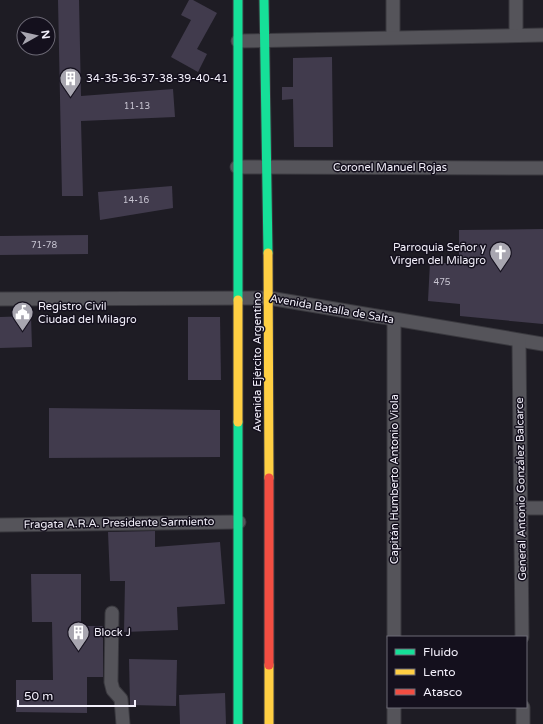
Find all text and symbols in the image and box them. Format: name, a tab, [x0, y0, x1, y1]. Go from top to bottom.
north arrow	[16, 16, 56, 56]
text: N	[38, 29, 52, 40]
building icon: 34-35-36-37-38-39-40-41	[57, 65, 83, 98]
place label: 34-35-36-37-38-39-40-41	[86, 72, 228, 85]
house number: 11-13	[124, 101, 150, 112]
street label: Coronel Manuel Rojas	[333, 161, 447, 174]
house number: 14-16	[123, 195, 150, 206]
house number: 71-78	[31, 240, 57, 251]
church icon: Parroquia Señor y Virgen del Milagro	[488, 240, 514, 273]
place label: Parroquia Señor y Virgen del Milagro	[390, 241, 486, 267]
house number: 475	[434, 277, 451, 288]
street label: Avenida Ejército Argentino	[251, 292, 264, 432]
street label: Avenida Batalla de Salta	[269, 292, 395, 326]
public building icon: Registro Civil Ciudad del Milagro	[10, 299, 36, 332]
place label: Registro Civil Ciudad del Milagro	[38, 300, 137, 326]
street label: Capitán Humberto Antonio Viola	[388, 394, 401, 564]
street label: General Antonio González Balcarce	[513, 397, 529, 581]
street label: Fragata A.R.A. Presidente Sarmiento	[23, 515, 215, 531]
building icon: Block J	[65, 619, 91, 652]
place label: Block J	[94, 626, 131, 639]
legend	[387, 636, 527, 708]
text: Fluido	[423, 645, 458, 659]
text: Lento	[423, 665, 456, 679]
scale bar	[18, 682, 135, 708]
text: Atasco	[423, 685, 462, 699]
text: 50 m	[24, 689, 53, 703]

